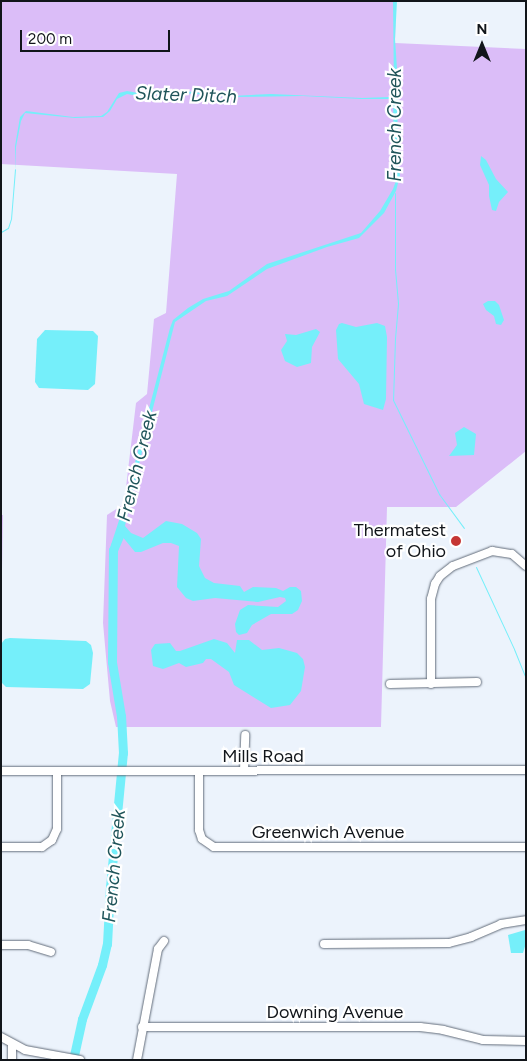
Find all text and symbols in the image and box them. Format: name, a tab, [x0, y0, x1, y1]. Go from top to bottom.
scale bar	[22, 20, 172, 52]
north arrow	[457, 20, 507, 70]
text: N	[477, 21, 487, 38]
text: 200 m	[28, 30, 72, 48]
water label: French Creek	[384, 68, 406, 182]
water label: Slater Ditch	[135, 82, 237, 108]
water label: French Creek	[112, 408, 162, 524]
place label: Thermatest of Ohio	[354, 520, 446, 562]
marker: Thermatest of Ohio	[450, 535, 462, 547]
street label: Mills Road	[222, 745, 304, 767]
water label: French Creek	[98, 809, 130, 923]
street label: Greenwich Avenue	[252, 821, 404, 843]
street label: Downing Avenue	[267, 1001, 403, 1023]

